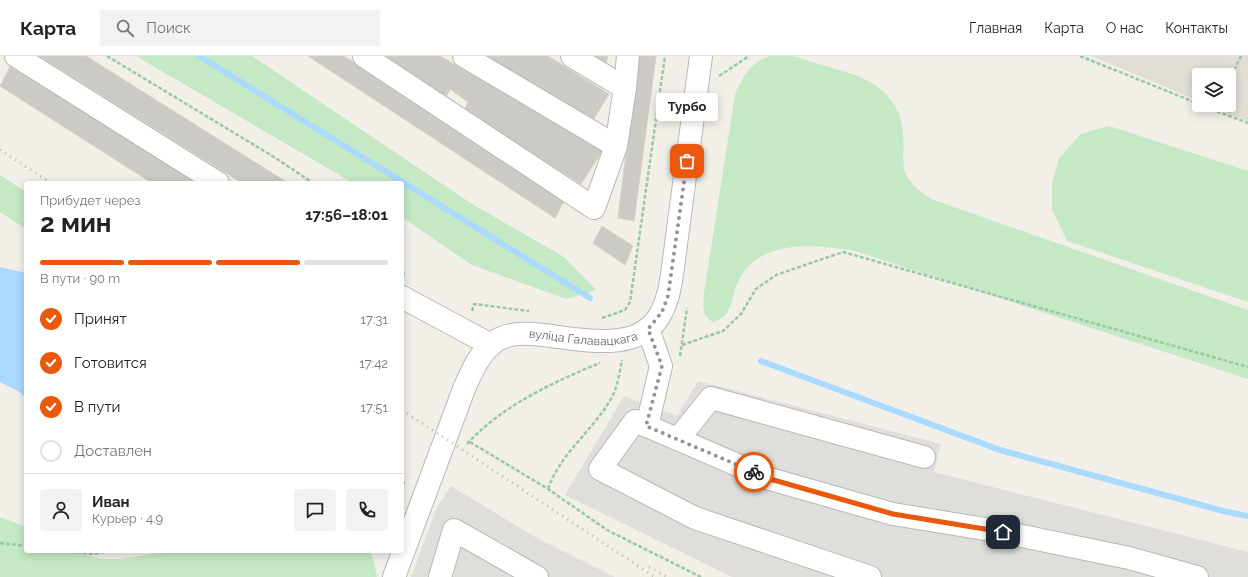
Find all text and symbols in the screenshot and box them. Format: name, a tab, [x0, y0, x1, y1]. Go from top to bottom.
search box	[100, 10, 380, 46]
text: Карта	[20, 17, 76, 39]
icon: search	[114, 17, 136, 39]
text: Поиск	[146, 19, 191, 37]
text: Главная	[969, 20, 1022, 36]
text: Карта	[1044, 20, 1084, 36]
text: О нас	[1106, 20, 1143, 36]
text: Контакты	[1165, 20, 1228, 36]
map controls	[1192, 68, 1236, 112]
button: layers	[1192, 68, 1236, 112]
callout: Турбо	[656, 93, 718, 121]
text: Турбо	[668, 99, 706, 114]
pin	[670, 144, 704, 178]
icon: bag	[676, 150, 698, 172]
text: Прибудет через	[40, 193, 140, 208]
text: 17:56–18:01	[305, 206, 388, 224]
text: 2 мин	[40, 208, 112, 238]
text: В пути · 90 m	[40, 271, 120, 286]
icon: check	[40, 308, 62, 330]
text: Принят	[74, 310, 127, 328]
text: 17:31	[361, 312, 388, 327]
street label: вуліца Галавацкага	[529, 327, 639, 348]
icon: check	[40, 352, 62, 374]
text: Готовится	[74, 354, 147, 372]
text: 17:42	[359, 356, 388, 371]
icon: check	[40, 396, 62, 418]
text: В пути	[74, 398, 121, 416]
text: 17:51	[360, 400, 388, 415]
text: Доставлен	[74, 442, 152, 460]
courier	[734, 452, 774, 492]
icon: bike	[743, 461, 765, 483]
button: person	[40, 489, 82, 531]
button: chat	[294, 489, 336, 531]
button: phone	[346, 489, 388, 531]
text: Иван	[92, 493, 130, 511]
text: Курьер · 4.9	[92, 511, 163, 526]
pin	[986, 515, 1020, 549]
icon: home	[992, 521, 1014, 543]

